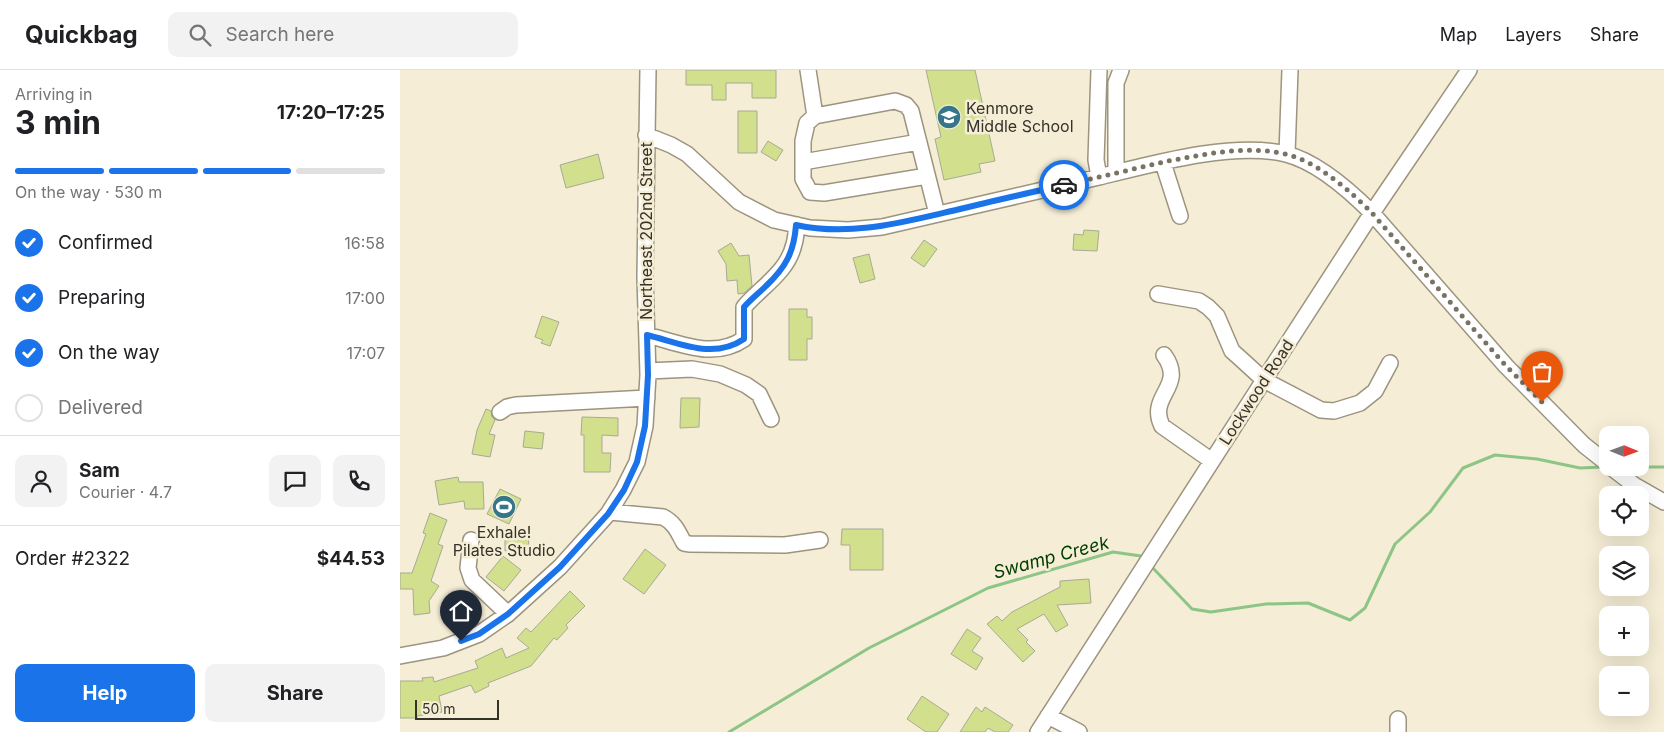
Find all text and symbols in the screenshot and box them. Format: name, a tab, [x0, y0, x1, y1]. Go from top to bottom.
search box	[168, 12, 518, 57]
text: Quickbag	[25, 20, 138, 49]
icon: search	[186, 21, 214, 49]
text: Search here	[226, 23, 334, 46]
text: Map	[1440, 24, 1477, 45]
text: Layers	[1505, 24, 1562, 45]
text: Share	[1590, 24, 1639, 45]
text: Arriving in	[15, 84, 92, 104]
place label: Kenmore Middle School	[966, 98, 1074, 136]
text: 17:20–17:25	[277, 101, 385, 124]
text: 3 min	[15, 103, 101, 142]
school or university icon: Kenmore Middle School	[936, 104, 962, 130]
street label: Northeast 202nd Street	[636, 142, 656, 320]
courier	[1039, 160, 1089, 210]
icon: car	[1050, 171, 1078, 199]
text: On the way · 530 m	[15, 182, 162, 202]
icon: check	[15, 229, 43, 257]
text: Confirmed	[58, 231, 153, 254]
text: 16:58	[344, 233, 385, 253]
icon: check	[15, 284, 43, 312]
text: Preparing	[58, 286, 145, 309]
text: 17:00	[345, 288, 385, 308]
street label: Lockwood Road	[1215, 336, 1297, 448]
icon: check	[15, 339, 43, 367]
text: On the way	[58, 341, 160, 364]
text: 17:07	[347, 343, 385, 363]
pin	[1521, 351, 1563, 402]
icon: bag	[1528, 358, 1556, 386]
text: Delivered	[58, 396, 143, 419]
north arrow	[1599, 426, 1649, 476]
map controls	[1599, 426, 1649, 716]
button: person	[15, 455, 67, 507]
button: chat	[269, 455, 321, 507]
button: phone	[333, 455, 385, 507]
text: Sam	[79, 459, 120, 482]
text: Courier · 4.7	[79, 482, 172, 502]
button: locate	[1599, 486, 1649, 536]
sports icon: Exhale! Pilates Studio	[491, 494, 517, 520]
place label: Exhale! Pilates Studio	[453, 522, 555, 560]
water label: Swamp Creek	[991, 531, 1112, 583]
button: layers	[1599, 546, 1649, 596]
text: Order #2322	[15, 547, 130, 570]
text: $44.53	[317, 547, 385, 570]
pin	[440, 590, 482, 641]
icon: home	[447, 597, 475, 625]
button: +	[1599, 606, 1649, 656]
button: Help	[15, 664, 195, 722]
button: Share	[205, 664, 385, 722]
button: −	[1599, 666, 1649, 716]
scale bar	[415, 697, 499, 720]
text: 50 m	[422, 700, 456, 717]

